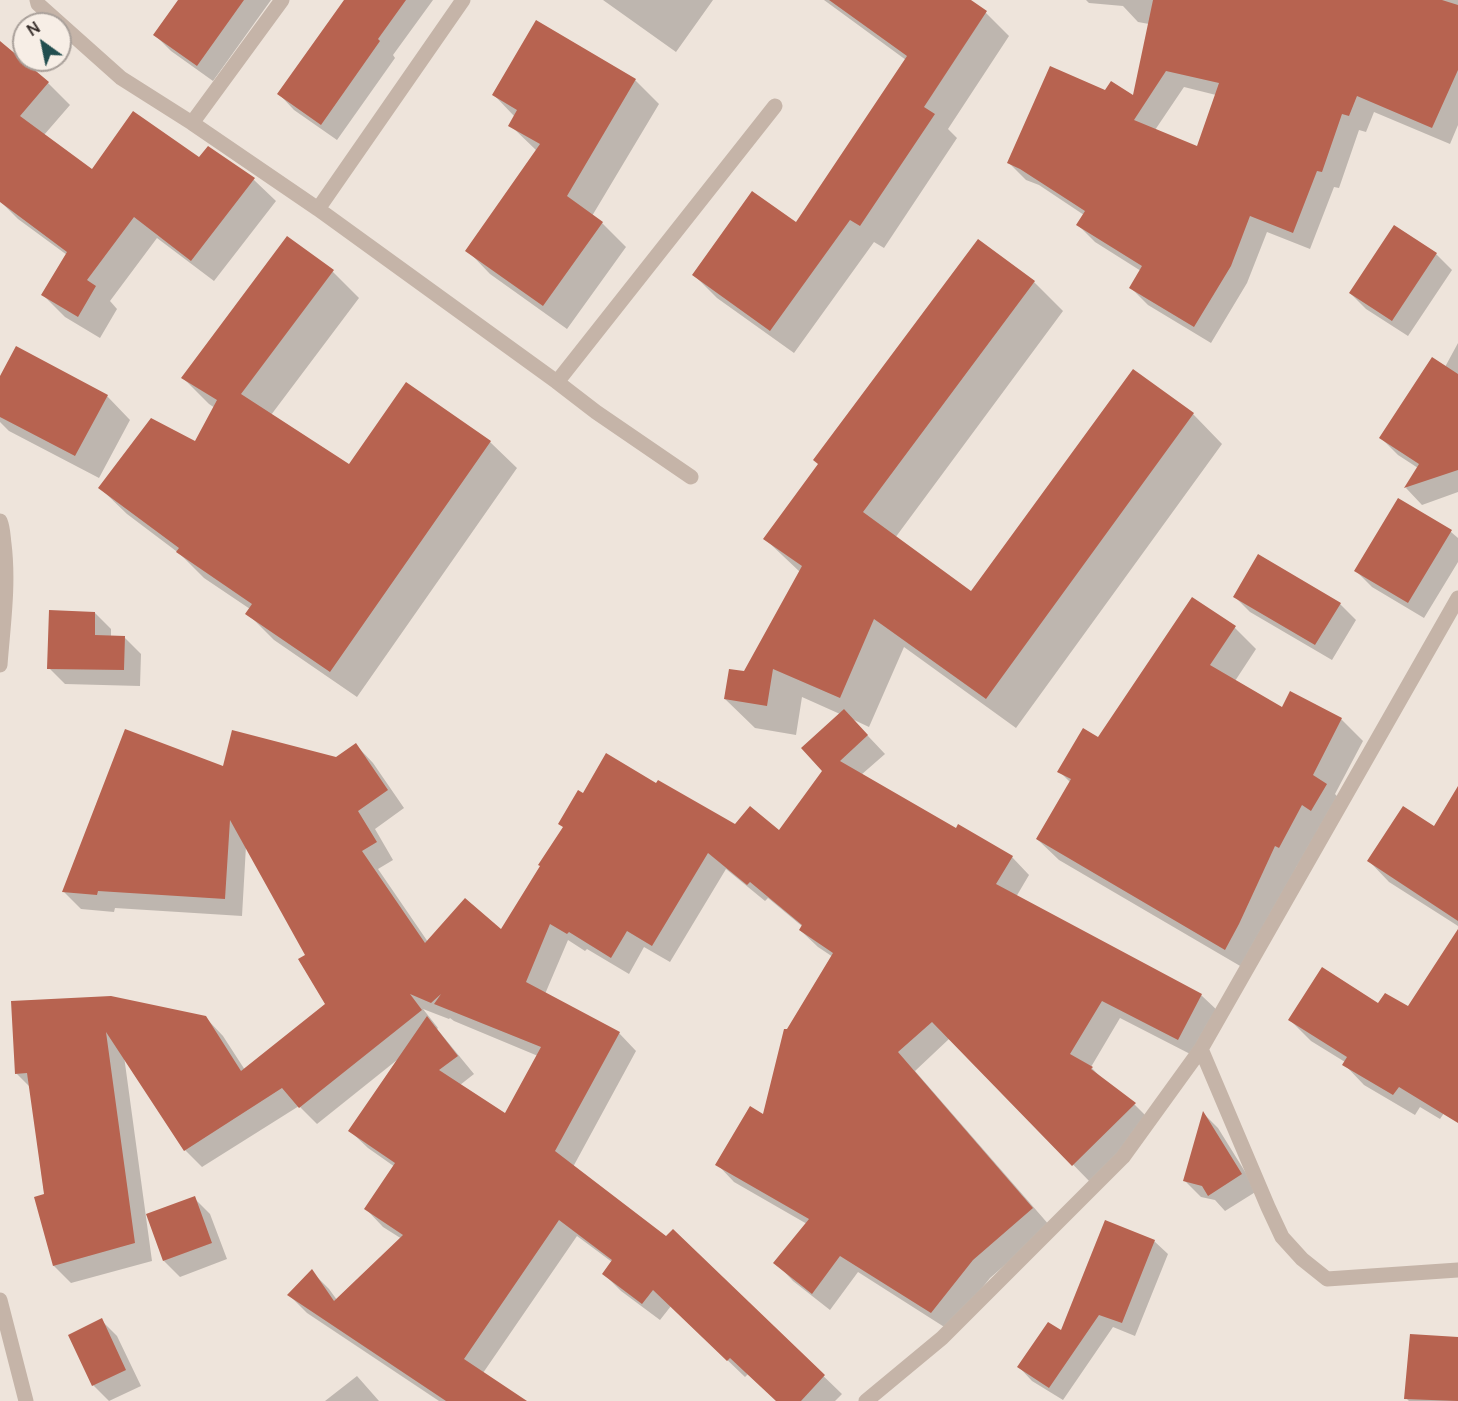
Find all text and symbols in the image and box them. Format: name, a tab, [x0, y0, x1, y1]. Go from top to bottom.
north arrow	[12, 12, 72, 72]
text: N	[22, 16, 44, 41]

